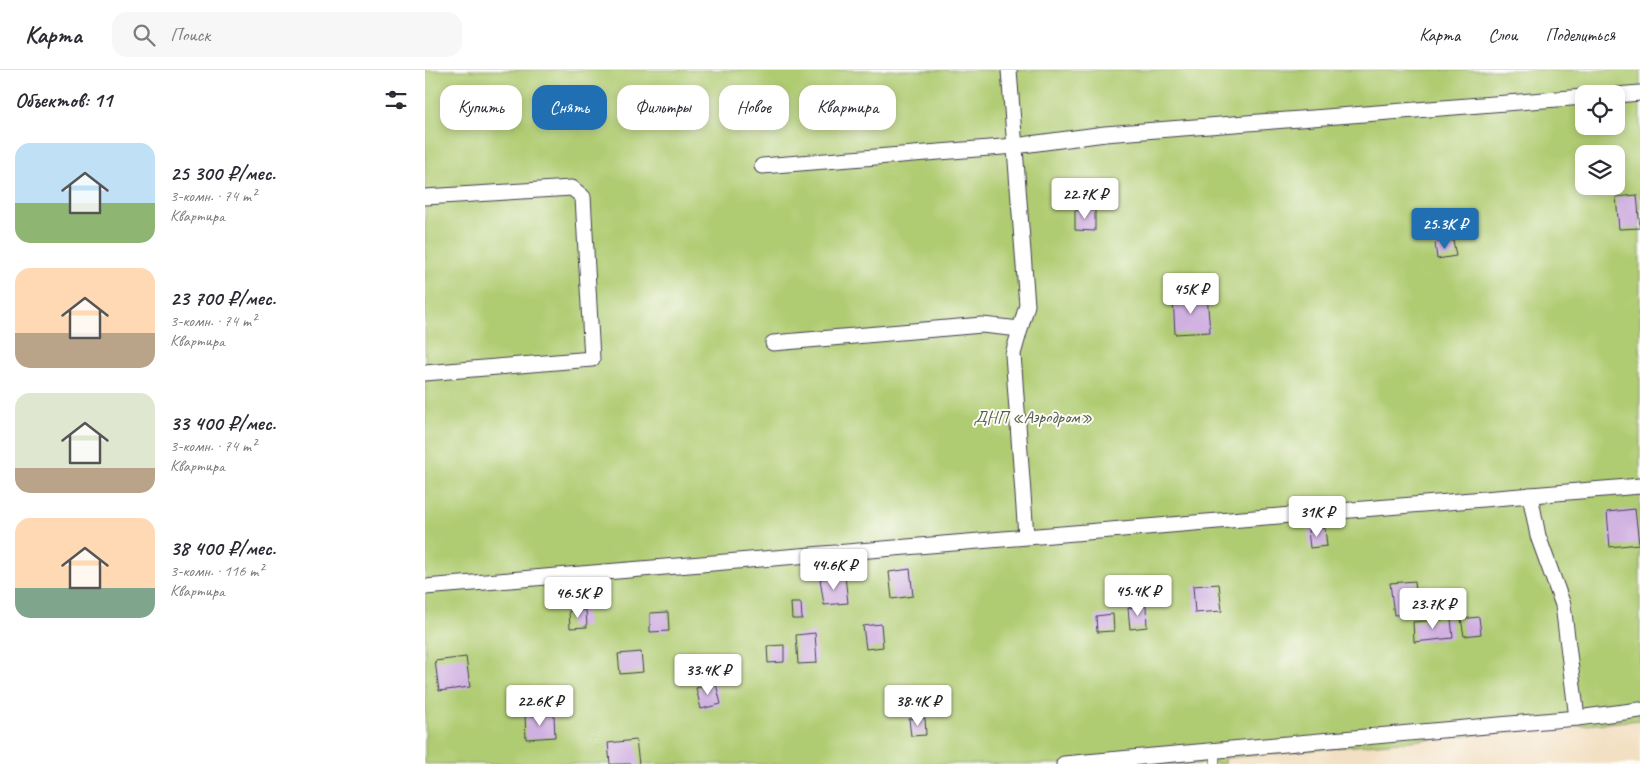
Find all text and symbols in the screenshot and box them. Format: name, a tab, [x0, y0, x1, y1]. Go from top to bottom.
search box	[112, 12, 462, 57]
text: Карта	[25, 20, 82, 50]
icon: search	[130, 21, 158, 49]
text: Поиск	[170, 23, 210, 47]
text: Карта	[1419, 24, 1460, 46]
text: Слои	[1488, 24, 1517, 46]
text: Поделиться	[1545, 24, 1615, 46]
chip: Купить	[440, 85, 522, 130]
chip: Снять	[532, 85, 607, 130]
chip: Фильтры	[617, 85, 709, 130]
chip: Новое	[719, 85, 789, 130]
chip: Квартира	[799, 85, 896, 130]
map controls	[1575, 85, 1625, 195]
button: locate	[1575, 85, 1625, 135]
icon: filters	[382, 86, 410, 114]
text: Объектов: 11	[15, 87, 112, 113]
button: layers	[1575, 145, 1625, 195]
text: 25 300 ₽/мес.	[170, 160, 275, 186]
icon: home	[55, 163, 115, 223]
pin: 22.7K ₽	[1039, 178, 1131, 220]
text: 22.7K ₽	[1063, 184, 1107, 204]
text: 3-комн. · 74 m²	[170, 186, 256, 206]
text: Квартира	[170, 206, 225, 226]
pin: 25.3K ₽	[1399, 208, 1491, 250]
text: 25.3K ₽	[1423, 214, 1467, 234]
pin: 45K ₽	[1156, 272, 1226, 315]
text: 45K ₽	[1174, 279, 1208, 299]
text: 23 700 ₽/мес.	[170, 285, 276, 311]
icon: home	[55, 288, 115, 348]
text: 3-комн. · 74 m²	[170, 311, 256, 331]
text: Квартира	[170, 331, 225, 351]
park label: ДНП «Аэродром»	[974, 406, 1093, 428]
text: 33 400 ₽/мес.	[170, 410, 276, 436]
icon: home	[55, 413, 115, 473]
text: 3-комн. · 74 m²	[170, 436, 256, 456]
text: Квартира	[170, 456, 225, 476]
pin: 31K ₽	[1282, 496, 1352, 538]
text: 31K ₽	[1300, 502, 1334, 522]
text: 38 400 ₽/мес.	[170, 535, 276, 561]
icon: home	[55, 538, 115, 598]
pin: 44.6K ₽	[788, 548, 880, 591]
text: 44.6K ₽	[811, 555, 857, 575]
text: 3-комн. · 116 m²	[170, 561, 263, 581]
pin: 45.4K ₽	[1092, 574, 1184, 617]
pin: 46.5K ₽	[532, 576, 624, 619]
text: Квартира	[170, 581, 225, 601]
text: 45.4K ₽	[1116, 581, 1160, 601]
text: 46.5K ₽	[555, 583, 601, 603]
pin: 23.7K ₽	[1387, 588, 1479, 630]
text: 23.7K ₽	[1411, 594, 1455, 614]
pin: 33.4K ₽	[662, 654, 754, 696]
text: 33.4K ₽	[685, 660, 731, 680]
pin: 22.6K ₽	[494, 684, 586, 727]
pin: 38.4K ₽	[872, 684, 964, 727]
text: 22.6K ₽	[517, 691, 563, 711]
text: 38.4K ₽	[895, 691, 941, 711]

